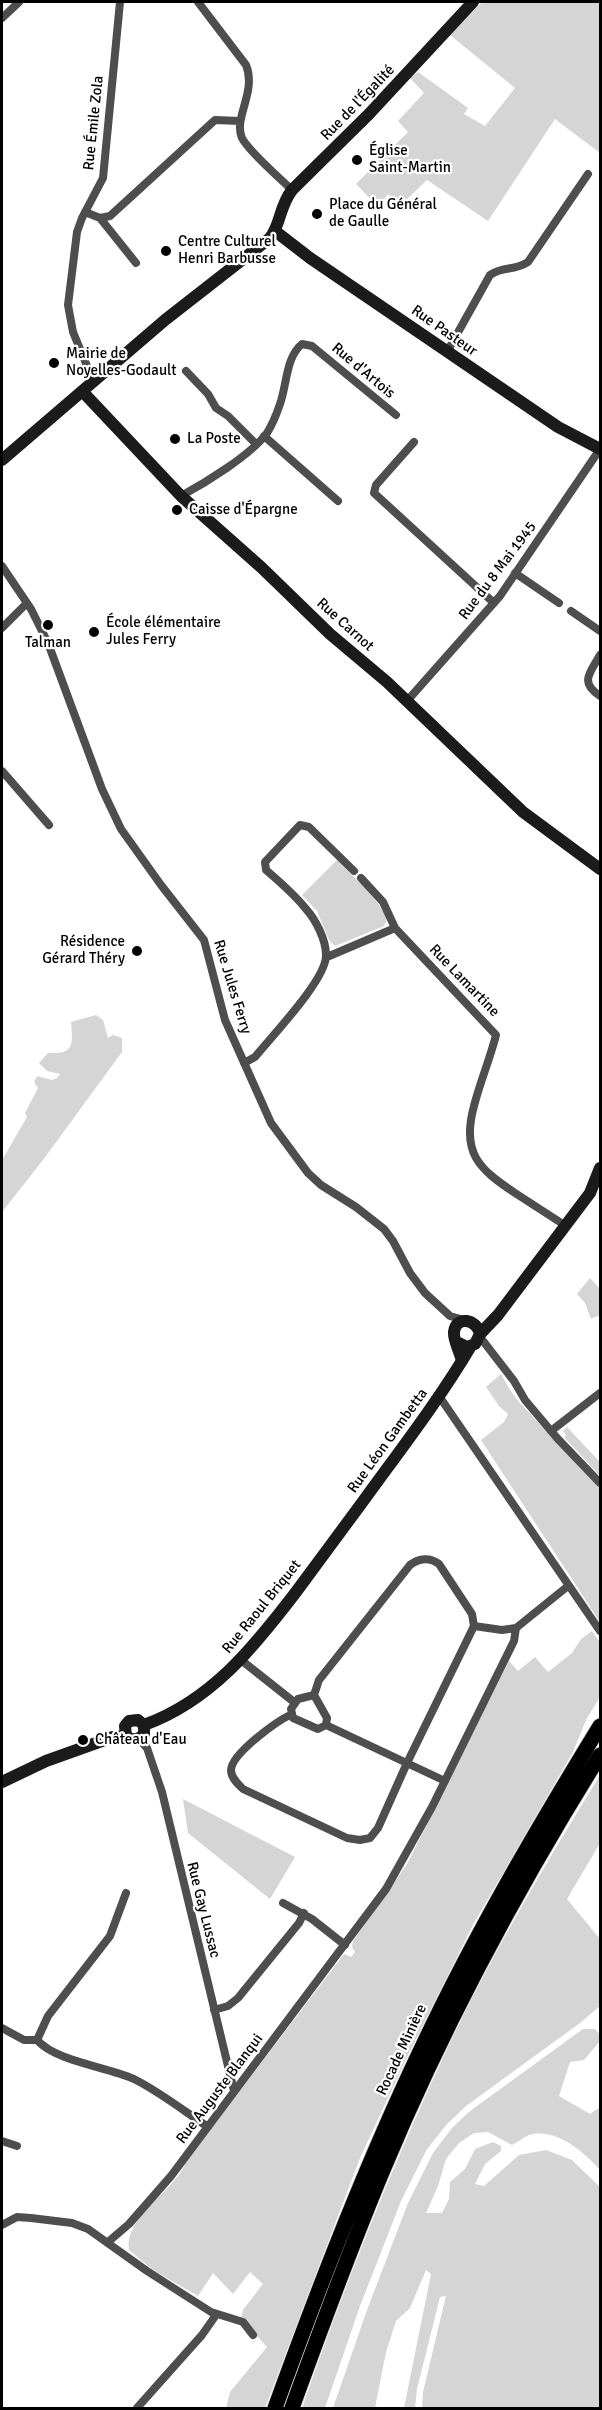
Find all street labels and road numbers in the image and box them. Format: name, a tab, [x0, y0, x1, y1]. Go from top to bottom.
street label: Rue de l'Égalité	[317, 61, 399, 145]
street label: Rue Émile Zola	[80, 75, 108, 171]
street label: Rue Pasteur	[408, 302, 480, 360]
street label: Rue d'Artois	[328, 339, 398, 403]
street label: Rue du 8 Mai 1945	[455, 518, 541, 624]
street label: Rue Carnot	[313, 595, 377, 655]
street label: Rue Jules Ferry	[209, 938, 255, 1036]
street label: Rue Lamartine	[425, 941, 503, 1021]
street label: Rue Léon Gambetta	[344, 1385, 432, 1497]
street label: Rue Raoul Briquet	[219, 1557, 305, 1657]
street label: Rue Gay Lussac	[182, 1860, 224, 1960]
street label: Rocade Minière	[373, 2001, 431, 2099]
street label: Rue Auguste Blanqui	[173, 2031, 267, 2147]

